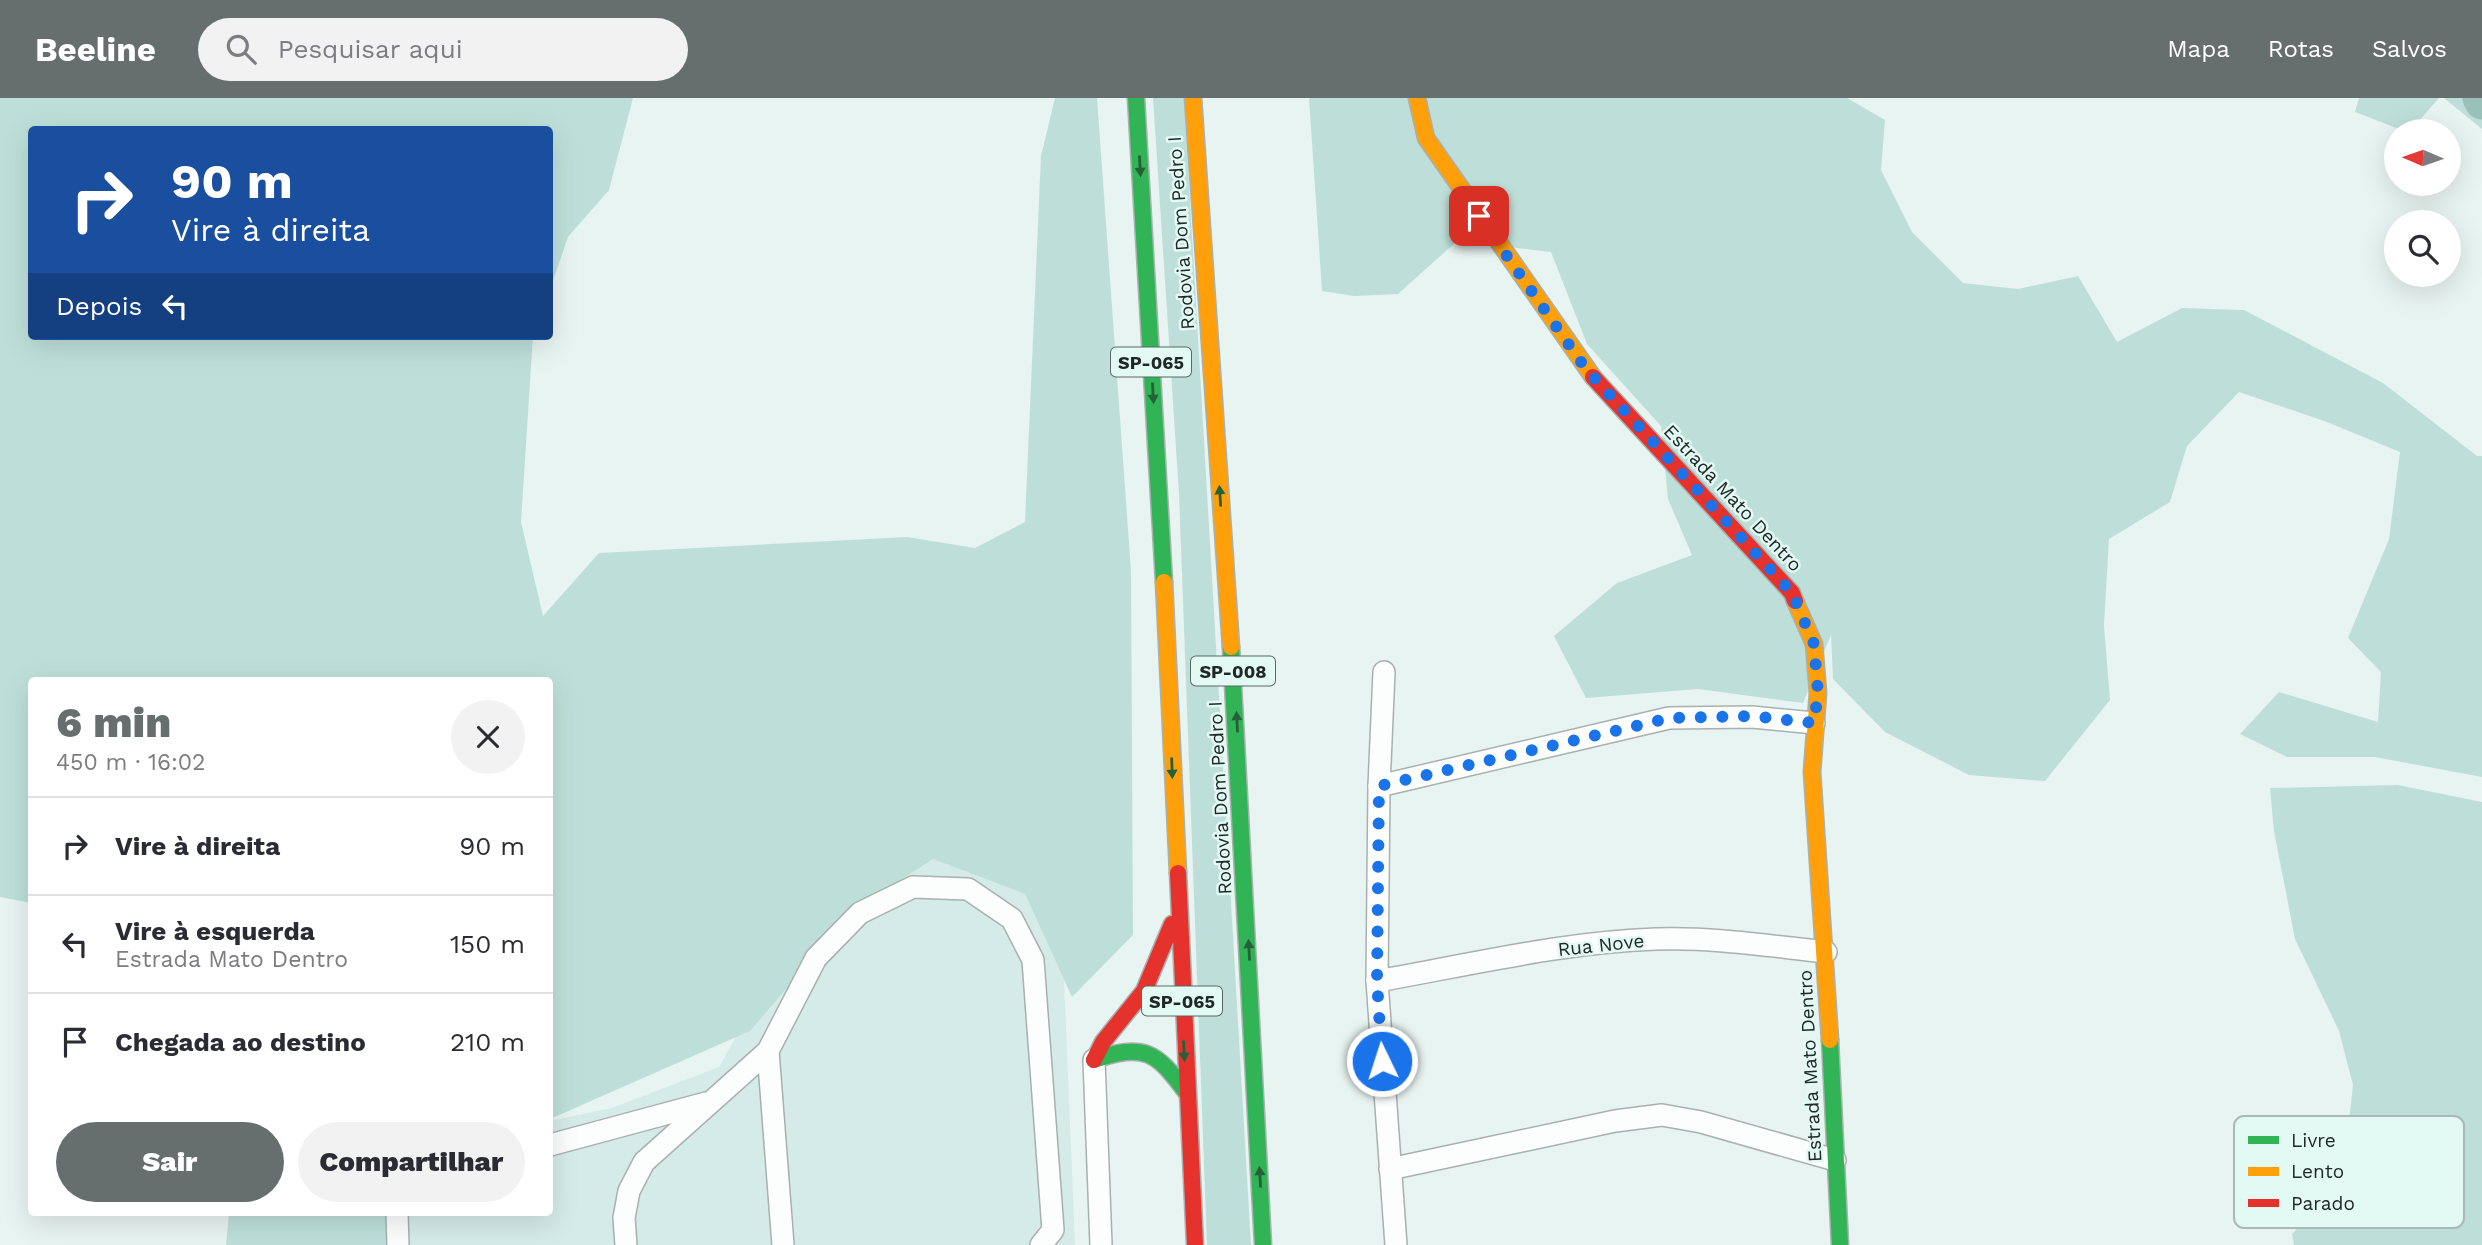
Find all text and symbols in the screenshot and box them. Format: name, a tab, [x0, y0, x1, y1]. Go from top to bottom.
search box	[198, 18, 688, 81]
text: Beeline	[35, 30, 156, 69]
icon: search	[222, 30, 260, 68]
text: Pesquisar aqui	[278, 34, 463, 64]
text: Mapa	[2167, 35, 2230, 63]
text: Rotas	[2268, 35, 2334, 63]
text: Salvos	[2372, 35, 2447, 63]
north arrow	[2384, 119, 2460, 196]
map controls	[2384, 119, 2461, 287]
street label: Rodovia Dom Pedro I	[1163, 136, 1199, 330]
text: 90 m	[171, 152, 293, 210]
icon: right	[56, 154, 147, 245]
one-way arrow	[1134, 155, 1145, 177]
pin	[1449, 186, 1509, 246]
icon: arrive	[1460, 197, 1498, 235]
button: search	[2384, 210, 2461, 287]
text: Vire à direita	[171, 211, 370, 249]
icon: left	[156, 287, 194, 325]
text: Depois	[56, 291, 142, 321]
road number: SP-065	[1111, 348, 1191, 376]
one-way arrow	[1148, 382, 1159, 404]
street label: Estrada Mato Dentro	[1659, 420, 1807, 576]
one-way arrow	[1214, 484, 1225, 506]
road number: SP-008	[1191, 656, 1275, 686]
text: 6 min	[56, 698, 171, 747]
button: close	[451, 700, 525, 774]
street label: Rodovia Dom Pedro I	[1203, 701, 1237, 895]
one-way arrow	[1231, 711, 1242, 733]
text: 450 m · 16:02	[56, 749, 205, 776]
one-way arrow	[1167, 758, 1178, 780]
icon: right	[56, 827, 94, 865]
text: Vire à direita	[115, 831, 280, 861]
text: 90 m	[459, 831, 525, 861]
text: Vire à esquerda	[115, 916, 315, 946]
icon: left	[56, 925, 94, 963]
text: 150 m	[450, 929, 525, 959]
street label: Rua Nove	[1557, 929, 1645, 961]
one-way arrow	[1243, 938, 1254, 960]
text: Estrada Mato Dentro	[115, 946, 348, 973]
street label: Estrada Mato Dentro	[1793, 969, 1827, 1163]
road number: SP-065	[1142, 986, 1222, 1016]
icon: arrive	[56, 1023, 94, 1061]
position arrow	[1345, 1024, 1419, 1098]
text: Chegada ao destino	[115, 1027, 366, 1057]
text: 210 m	[450, 1027, 525, 1057]
one-way arrow	[1179, 1040, 1190, 1062]
legend	[2234, 1116, 2464, 1228]
button: Sair	[56, 1122, 284, 1202]
button: Compartilhar	[298, 1122, 525, 1202]
text: Livre	[2291, 1129, 2336, 1152]
text: Lento	[2291, 1160, 2344, 1183]
one-way arrow	[1254, 1166, 1265, 1188]
text: Parado	[2291, 1192, 2355, 1215]

